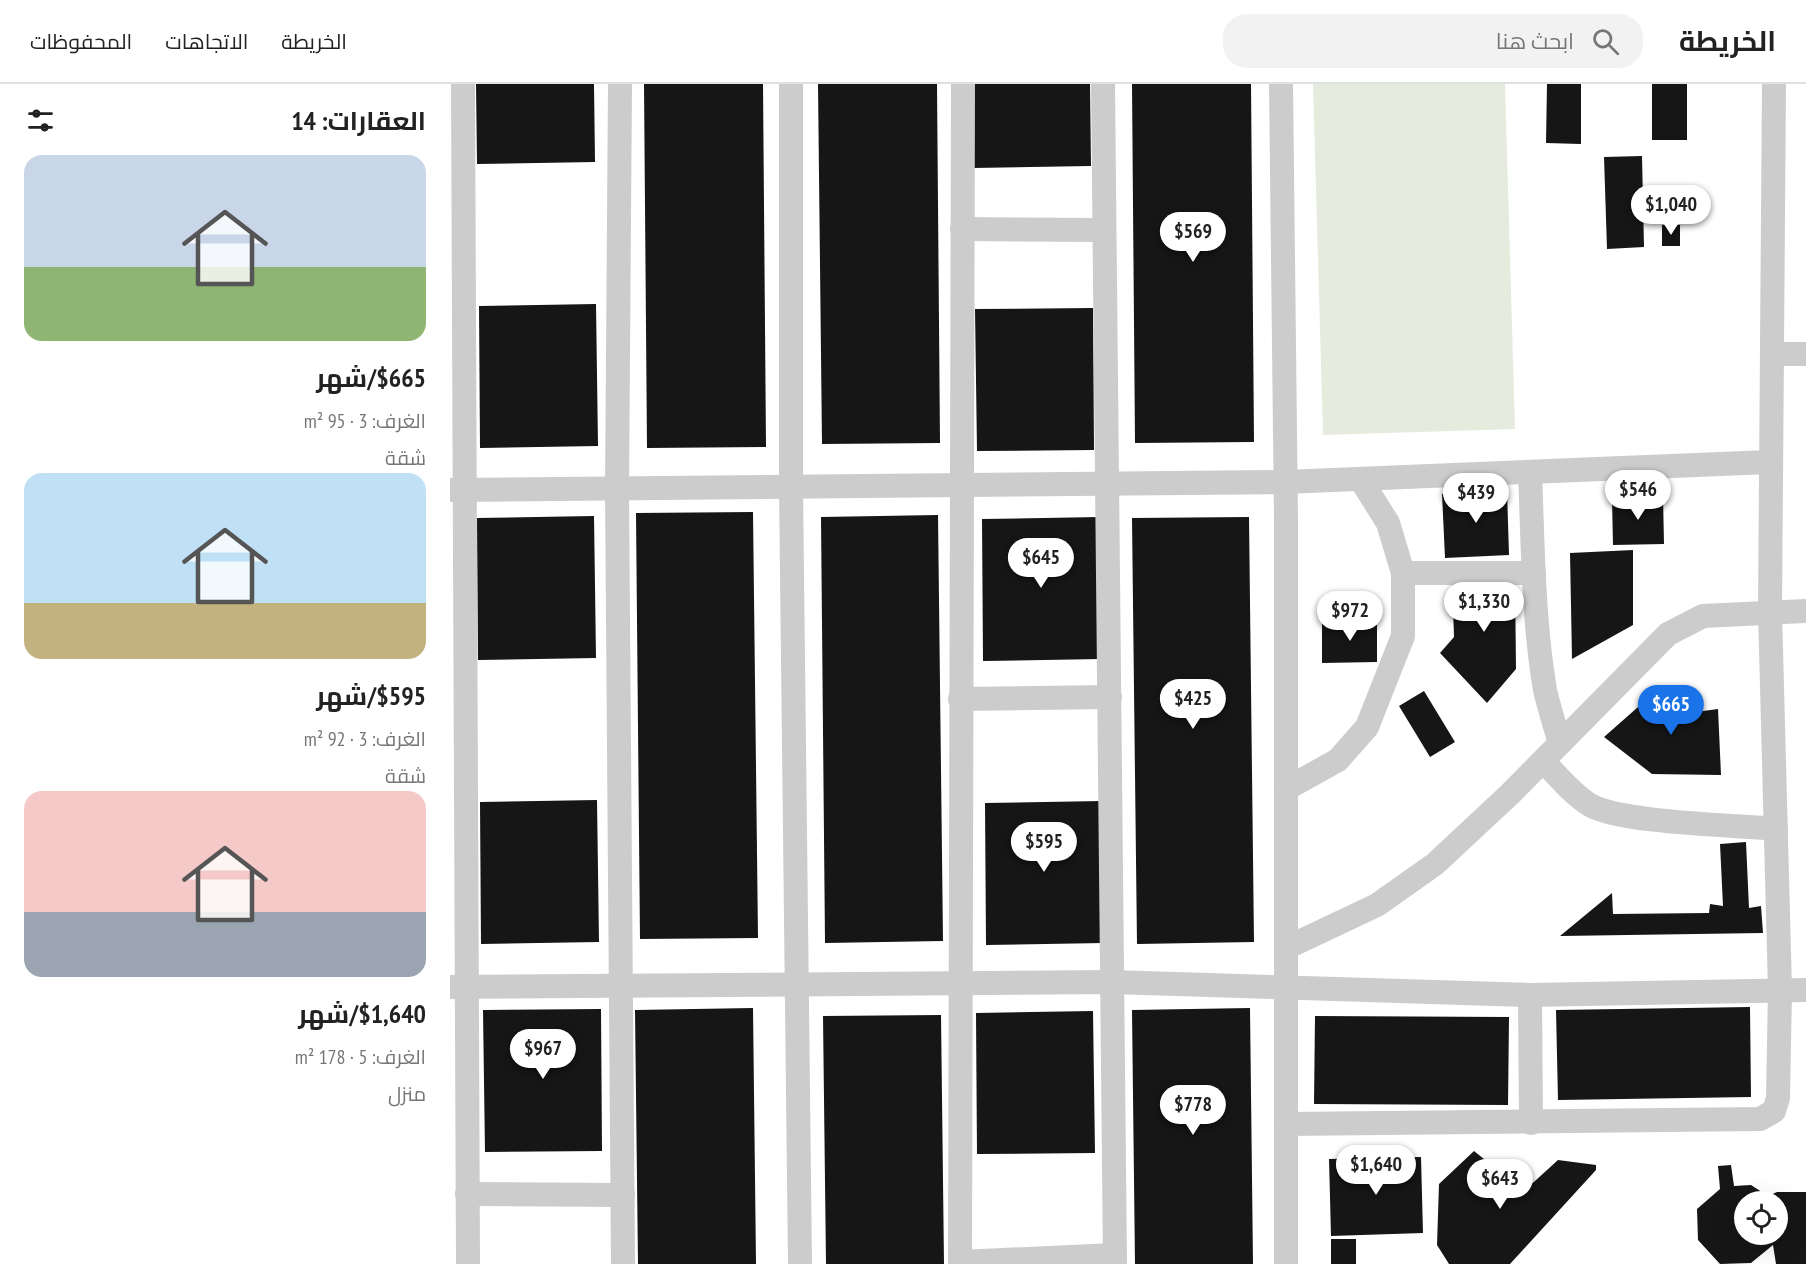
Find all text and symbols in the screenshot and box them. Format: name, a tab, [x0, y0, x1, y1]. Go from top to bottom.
search box	[1223, 14, 1643, 68]
text: الخريطة	[1679, 22, 1776, 59]
icon: search	[1589, 25, 1622, 58]
text: ابحث هنا	[1496, 27, 1574, 55]
text: المحفوظات	[30, 28, 132, 55]
text: الاتجاهات	[165, 28, 248, 55]
text: الخريطة	[281, 28, 347, 55]
icon: filters	[24, 104, 57, 137]
text: العقارات: 14	[291, 104, 426, 137]
pin: $1,040	[1622, 185, 1720, 236]
text: $1,040	[1645, 191, 1697, 217]
icon: home	[171, 194, 279, 302]
pin: $569	[1157, 212, 1229, 263]
text: $569	[1174, 218, 1212, 244]
text: $665/شهر	[316, 361, 426, 394]
text: الغرف: 3 · 95 m²	[304, 408, 426, 434]
text: شقة	[385, 445, 426, 471]
pin: $546	[1602, 470, 1674, 521]
pin: $439	[1440, 473, 1512, 524]
text: $546	[1619, 476, 1657, 502]
text: $439	[1457, 479, 1495, 505]
icon: home	[171, 512, 279, 620]
pin: $645	[1005, 538, 1077, 589]
text: $645	[1022, 544, 1060, 570]
pin: $1,330	[1435, 582, 1533, 633]
text: $1,330	[1458, 588, 1510, 614]
pin: $972	[1314, 591, 1386, 642]
text: $972	[1331, 597, 1369, 623]
text: $595/شهر	[316, 679, 426, 712]
pin: $425	[1157, 679, 1229, 730]
text: $425	[1174, 685, 1212, 711]
pin: $665	[1635, 685, 1707, 736]
text: $665	[1652, 691, 1690, 717]
text: الغرف: 3 · 92 m²	[304, 726, 426, 752]
text: شقة	[385, 763, 426, 789]
pin: $595	[1008, 822, 1080, 873]
text: $595	[1025, 828, 1063, 854]
icon: home	[171, 830, 279, 938]
text: $1,640/شهر	[298, 997, 426, 1030]
pin: $967	[507, 1029, 579, 1080]
text: $967	[524, 1035, 562, 1061]
text: الغرف: 5 · 178 m²	[295, 1044, 426, 1070]
text: منزل	[388, 1081, 426, 1107]
pin: $778	[1157, 1085, 1229, 1136]
text: $778	[1174, 1091, 1212, 1117]
pin: $1,640	[1327, 1145, 1425, 1196]
text: $1,640	[1350, 1151, 1402, 1177]
pin: $643	[1464, 1159, 1536, 1210]
text: $643	[1481, 1165, 1519, 1191]
map controls	[1734, 1191, 1788, 1245]
button: locate	[1734, 1191, 1788, 1245]

